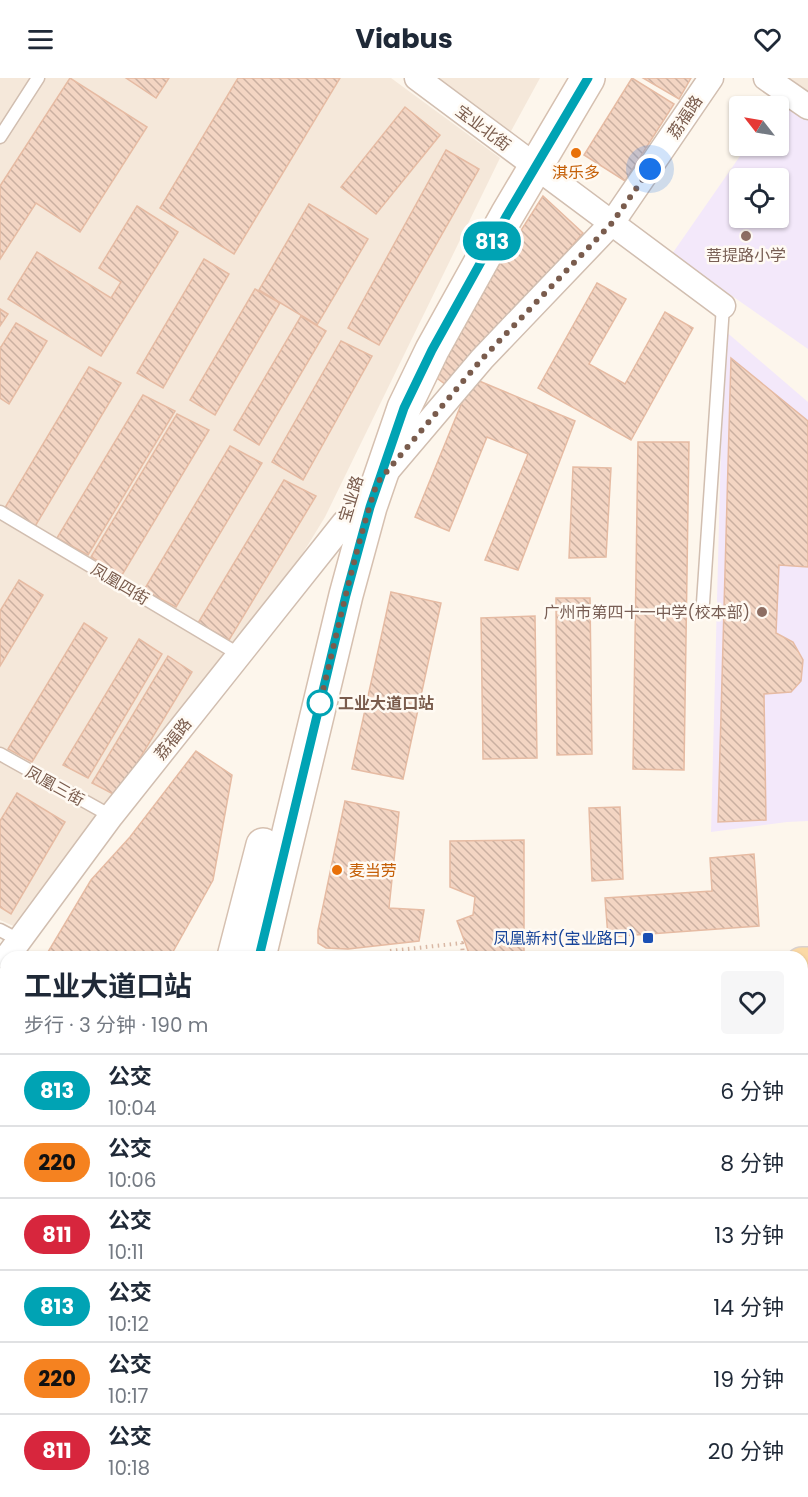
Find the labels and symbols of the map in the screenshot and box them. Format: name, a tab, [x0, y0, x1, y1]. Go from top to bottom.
street label: 荔福路	[662, 91, 708, 143]
north arrow	[729, 96, 789, 156]
street label: 宝业北街	[451, 100, 515, 156]
marker: 淇乐多	[569, 146, 583, 160]
your location	[635, 154, 665, 184]
place label: 淇乐多	[552, 161, 600, 184]
line badge: 813	[458, 222, 526, 260]
marker: 菩提路小学	[739, 229, 753, 243]
place label: 菩提路小学	[706, 244, 786, 267]
street label: 宝业路	[333, 473, 369, 525]
street label: 凤凰四街	[87, 558, 153, 610]
place label: 广州市第四十一中学(校本部)	[543, 601, 750, 624]
marker: 广州市第四十一中学(校本部)	[755, 605, 769, 619]
marker: 工业大道口站	[307, 690, 333, 716]
place label: 工业大道口站	[338, 692, 434, 715]
street label: 荔福路	[149, 713, 197, 765]
street label: 凤凰三街	[21, 760, 89, 812]
place label: 麦当劳	[349, 859, 397, 882]
marker: 麦当劳	[330, 863, 344, 877]
place label: 凤凰新村(宝业路口)	[493, 927, 636, 950]
marker: 凤凰新村(宝业路口)	[641, 931, 655, 945]

